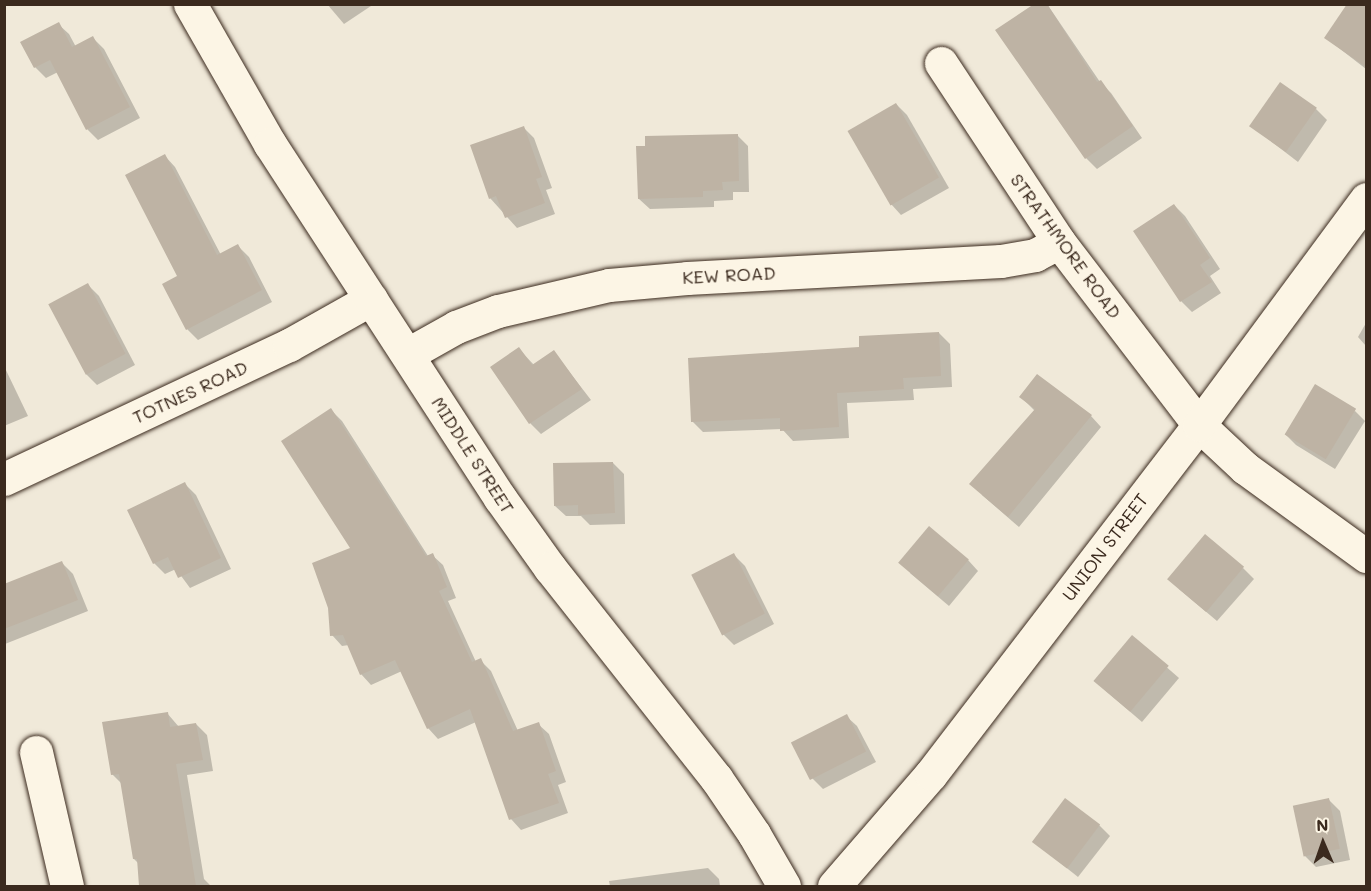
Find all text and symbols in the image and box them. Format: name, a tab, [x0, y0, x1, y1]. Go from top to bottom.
street label: STRATHMORE ROAD	[1006, 169, 1126, 323]
street label: KEW ROAD	[682, 262, 776, 288]
street label: TOTNES ROAD	[129, 356, 251, 428]
street label: MIDDLE STREET	[427, 393, 519, 517]
street label: UNION STREET	[1058, 489, 1152, 605]
north arrow	[1293, 813, 1353, 873]
text: N	[1316, 814, 1329, 835]

